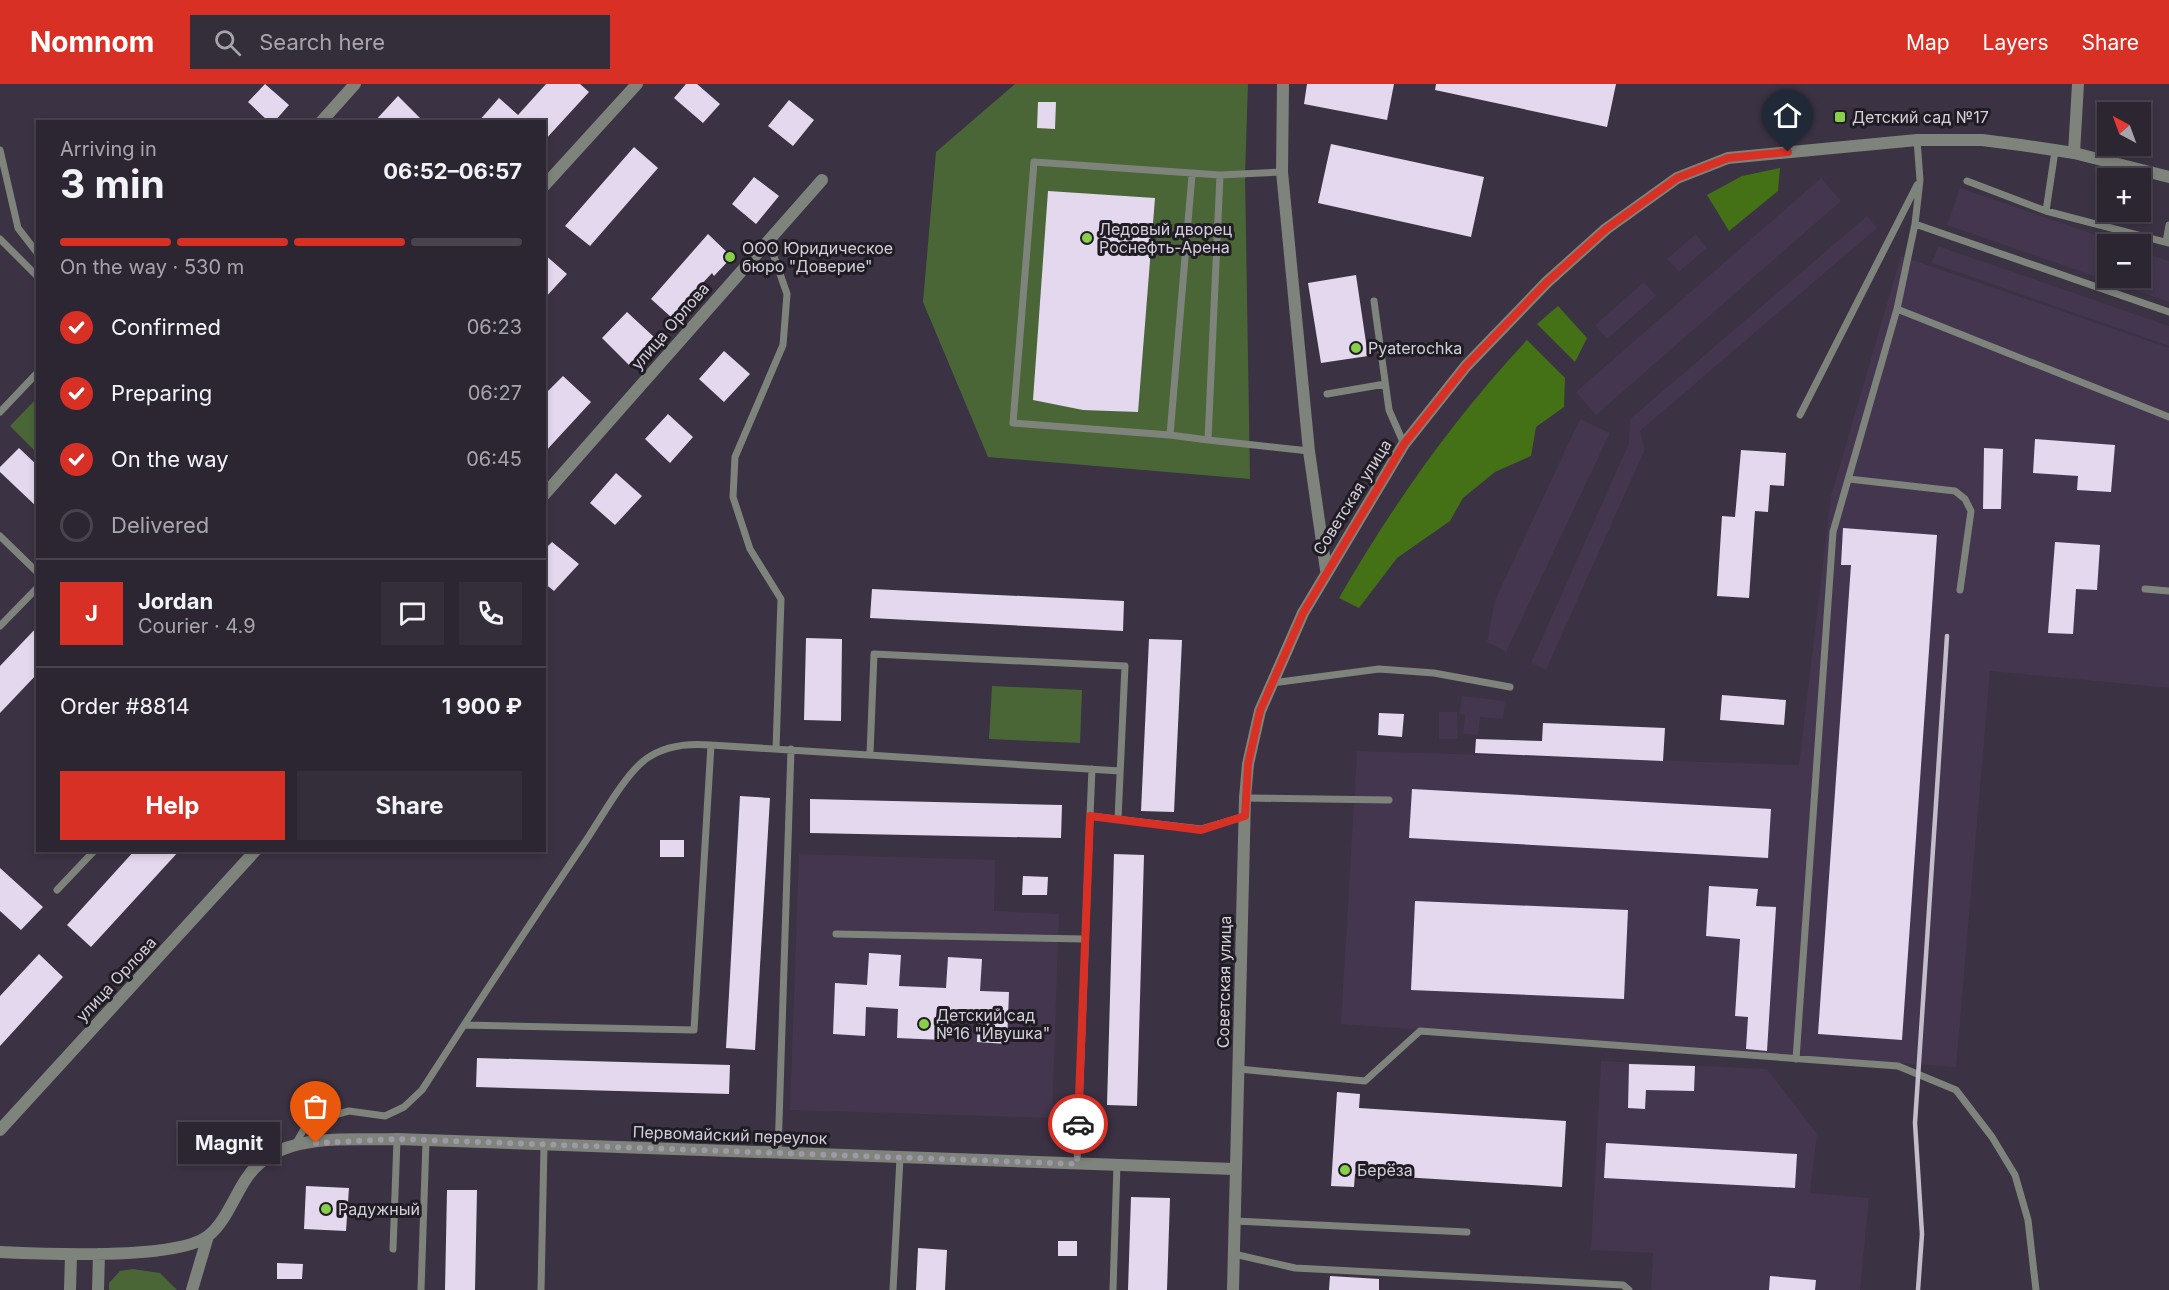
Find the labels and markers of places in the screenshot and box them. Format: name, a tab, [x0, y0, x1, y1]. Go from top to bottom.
pin	[1762, 90, 1813, 152]
place label: Детский сад №17	[1852, 107, 1989, 127]
marker: Детский сад №17	[1833, 110, 1847, 124]
place label: Ледовый дворец Роснефть-Арена	[1099, 219, 1233, 257]
marker: Ледовый дворец Роснефть-Арена	[1080, 231, 1094, 245]
place label: ООО Юридическое бюро "Доверие"	[742, 238, 893, 276]
marker: ООО Юридическое бюро "Доверие"	[723, 250, 737, 264]
place label: Pyaterochka	[1368, 338, 1462, 358]
marker: Pyaterochka	[1349, 341, 1363, 355]
place label: Детский сад №16 "Ивушка"	[936, 1005, 1050, 1043]
marker: Детский сад №16 "Ивушка"	[917, 1017, 931, 1031]
pin	[290, 1081, 341, 1143]
callout: Magnit	[178, 1122, 280, 1164]
place label: Берёза	[1357, 1160, 1413, 1180]
marker: Берёза	[1338, 1163, 1352, 1177]
place label: Радужный	[338, 1199, 420, 1219]
marker: Радужный	[319, 1202, 333, 1216]

